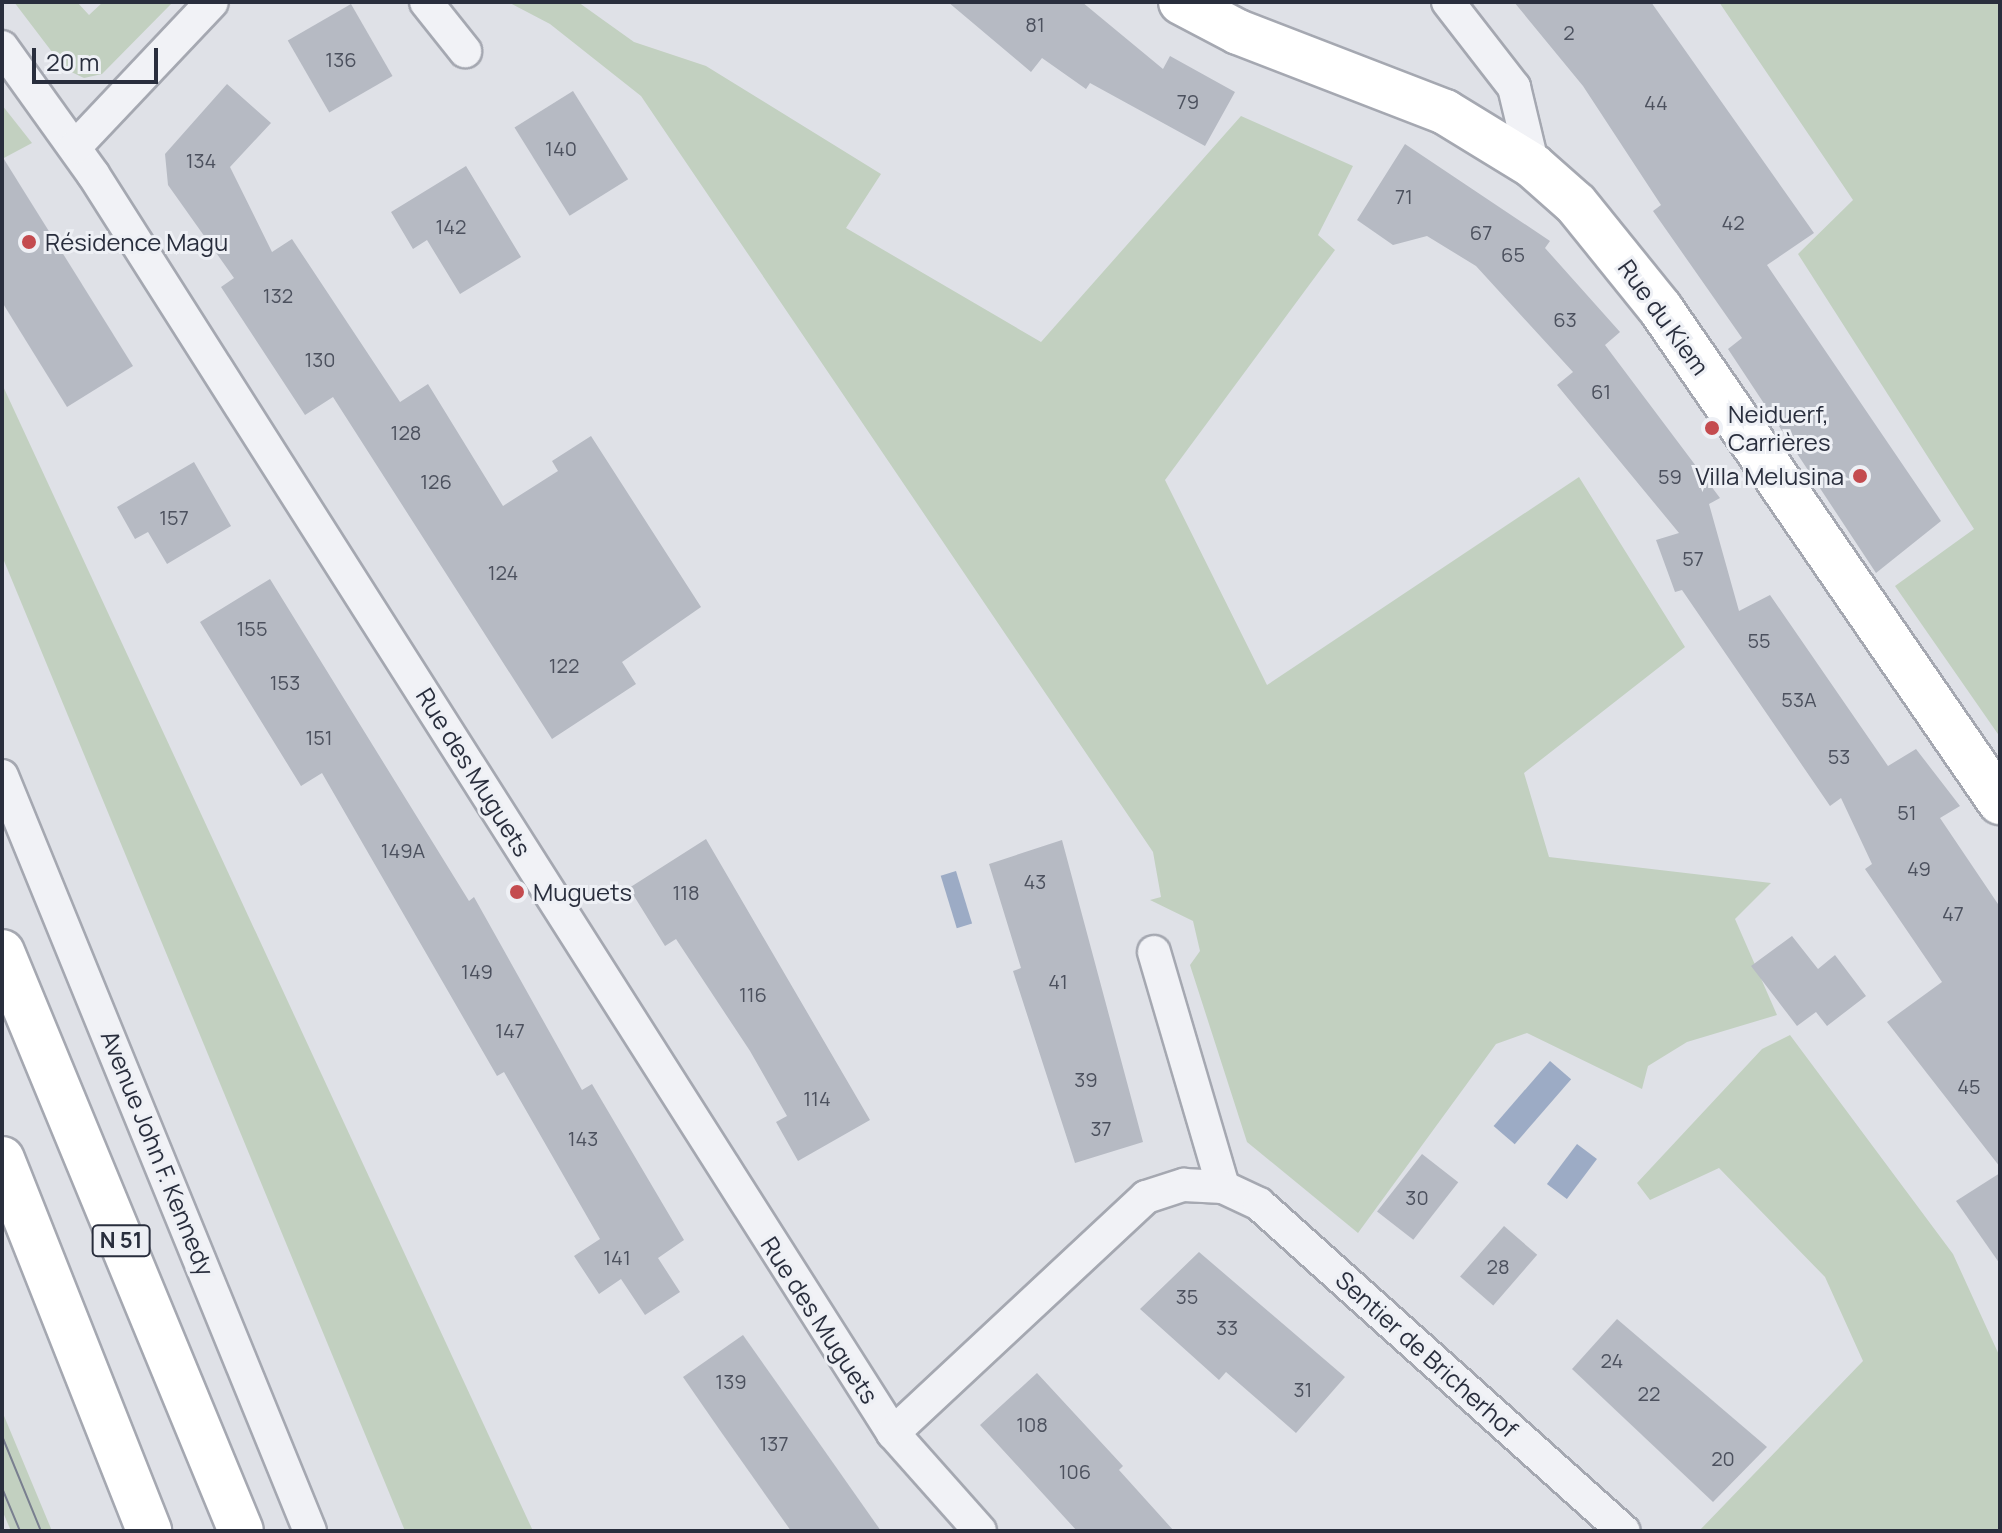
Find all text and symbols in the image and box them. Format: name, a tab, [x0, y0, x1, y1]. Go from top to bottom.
house number: 81	[1025, 12, 1045, 36]
house number: 2	[1563, 20, 1575, 44]
scale bar	[36, 32, 162, 82]
text: 20 m	[46, 45, 99, 78]
house number: 136	[325, 47, 357, 71]
house number: 79	[1177, 89, 1199, 113]
house number: 44	[1644, 90, 1668, 114]
house number: 140	[545, 136, 577, 160]
house number: 134	[186, 148, 216, 172]
house number: 71	[1395, 184, 1413, 208]
house number: 42	[1721, 210, 1745, 234]
house number: 142	[436, 214, 466, 238]
house number: 67	[1470, 220, 1492, 244]
place label: Résidence Magu	[45, 228, 228, 256]
marker: Résidence Magu	[20, 233, 38, 251]
house number: 65	[1501, 242, 1525, 266]
street label: Rue du Kiem	[1613, 254, 1715, 380]
house number: 132	[263, 283, 293, 307]
house number: 63	[1553, 307, 1577, 331]
house number: 130	[304, 347, 336, 371]
house number: 61	[1591, 379, 1611, 403]
place label: Neiduerf, Carrières	[1728, 400, 1830, 456]
marker: Neiduerf, Carrières	[1703, 419, 1721, 437]
house number: 128	[391, 420, 421, 444]
place label: Villa Melusina	[1695, 462, 1844, 490]
house number: 59	[1658, 464, 1682, 488]
marker: Villa Melusina	[1851, 467, 1869, 485]
house number: 126	[420, 469, 452, 493]
house number: 157	[159, 505, 189, 529]
house number: 57	[1682, 546, 1704, 570]
house number: 124	[488, 560, 518, 584]
house number: 155	[237, 616, 267, 640]
house number: 55	[1747, 628, 1771, 652]
house number: 122	[549, 653, 579, 677]
house number: 153	[270, 670, 300, 694]
street label: Rue des Muguets	[411, 683, 537, 861]
house number: 53A	[1781, 687, 1817, 711]
house number: 151	[305, 725, 333, 749]
house number: 53	[1828, 744, 1850, 768]
house number: 51	[1897, 800, 1917, 824]
house number: 149A	[381, 838, 425, 862]
house number: 49	[1907, 856, 1931, 880]
house number: 43	[1024, 869, 1046, 893]
place label: Muguets	[533, 878, 632, 906]
house number: 118	[672, 880, 700, 904]
marker: Muguets	[508, 883, 526, 901]
house number: 47	[1942, 901, 1964, 925]
house number: 149	[461, 959, 493, 983]
house number: 41	[1048, 969, 1068, 993]
house number: 116	[739, 982, 767, 1006]
house number: 147	[495, 1018, 525, 1042]
street label: Avenue John F. Kennedy	[96, 1026, 220, 1280]
house number: 39	[1074, 1067, 1098, 1091]
house number: 45	[1957, 1074, 1981, 1098]
house number: 114	[803, 1086, 831, 1110]
house number: 37	[1090, 1116, 1112, 1140]
house number: 143	[568, 1126, 598, 1150]
house number: 30	[1405, 1185, 1429, 1209]
road number: N 51	[91, 1223, 151, 1259]
street label: Rue des Muguets	[755, 1231, 885, 1409]
house number: 141	[603, 1245, 631, 1269]
house number: 28	[1486, 1254, 1510, 1278]
street label: Sentier de Bricherhof	[1330, 1265, 1524, 1443]
house number: 35	[1176, 1284, 1198, 1308]
house number: 33	[1216, 1315, 1238, 1339]
house number: 24	[1601, 1348, 1623, 1372]
house number: 139	[715, 1369, 747, 1393]
house number: 31	[1294, 1377, 1312, 1401]
house number: 22	[1638, 1381, 1660, 1405]
house number: 108	[1016, 1412, 1048, 1436]
house number: 137	[760, 1431, 788, 1455]
house number: 20	[1711, 1446, 1735, 1470]
house number: 106	[1059, 1459, 1091, 1483]

